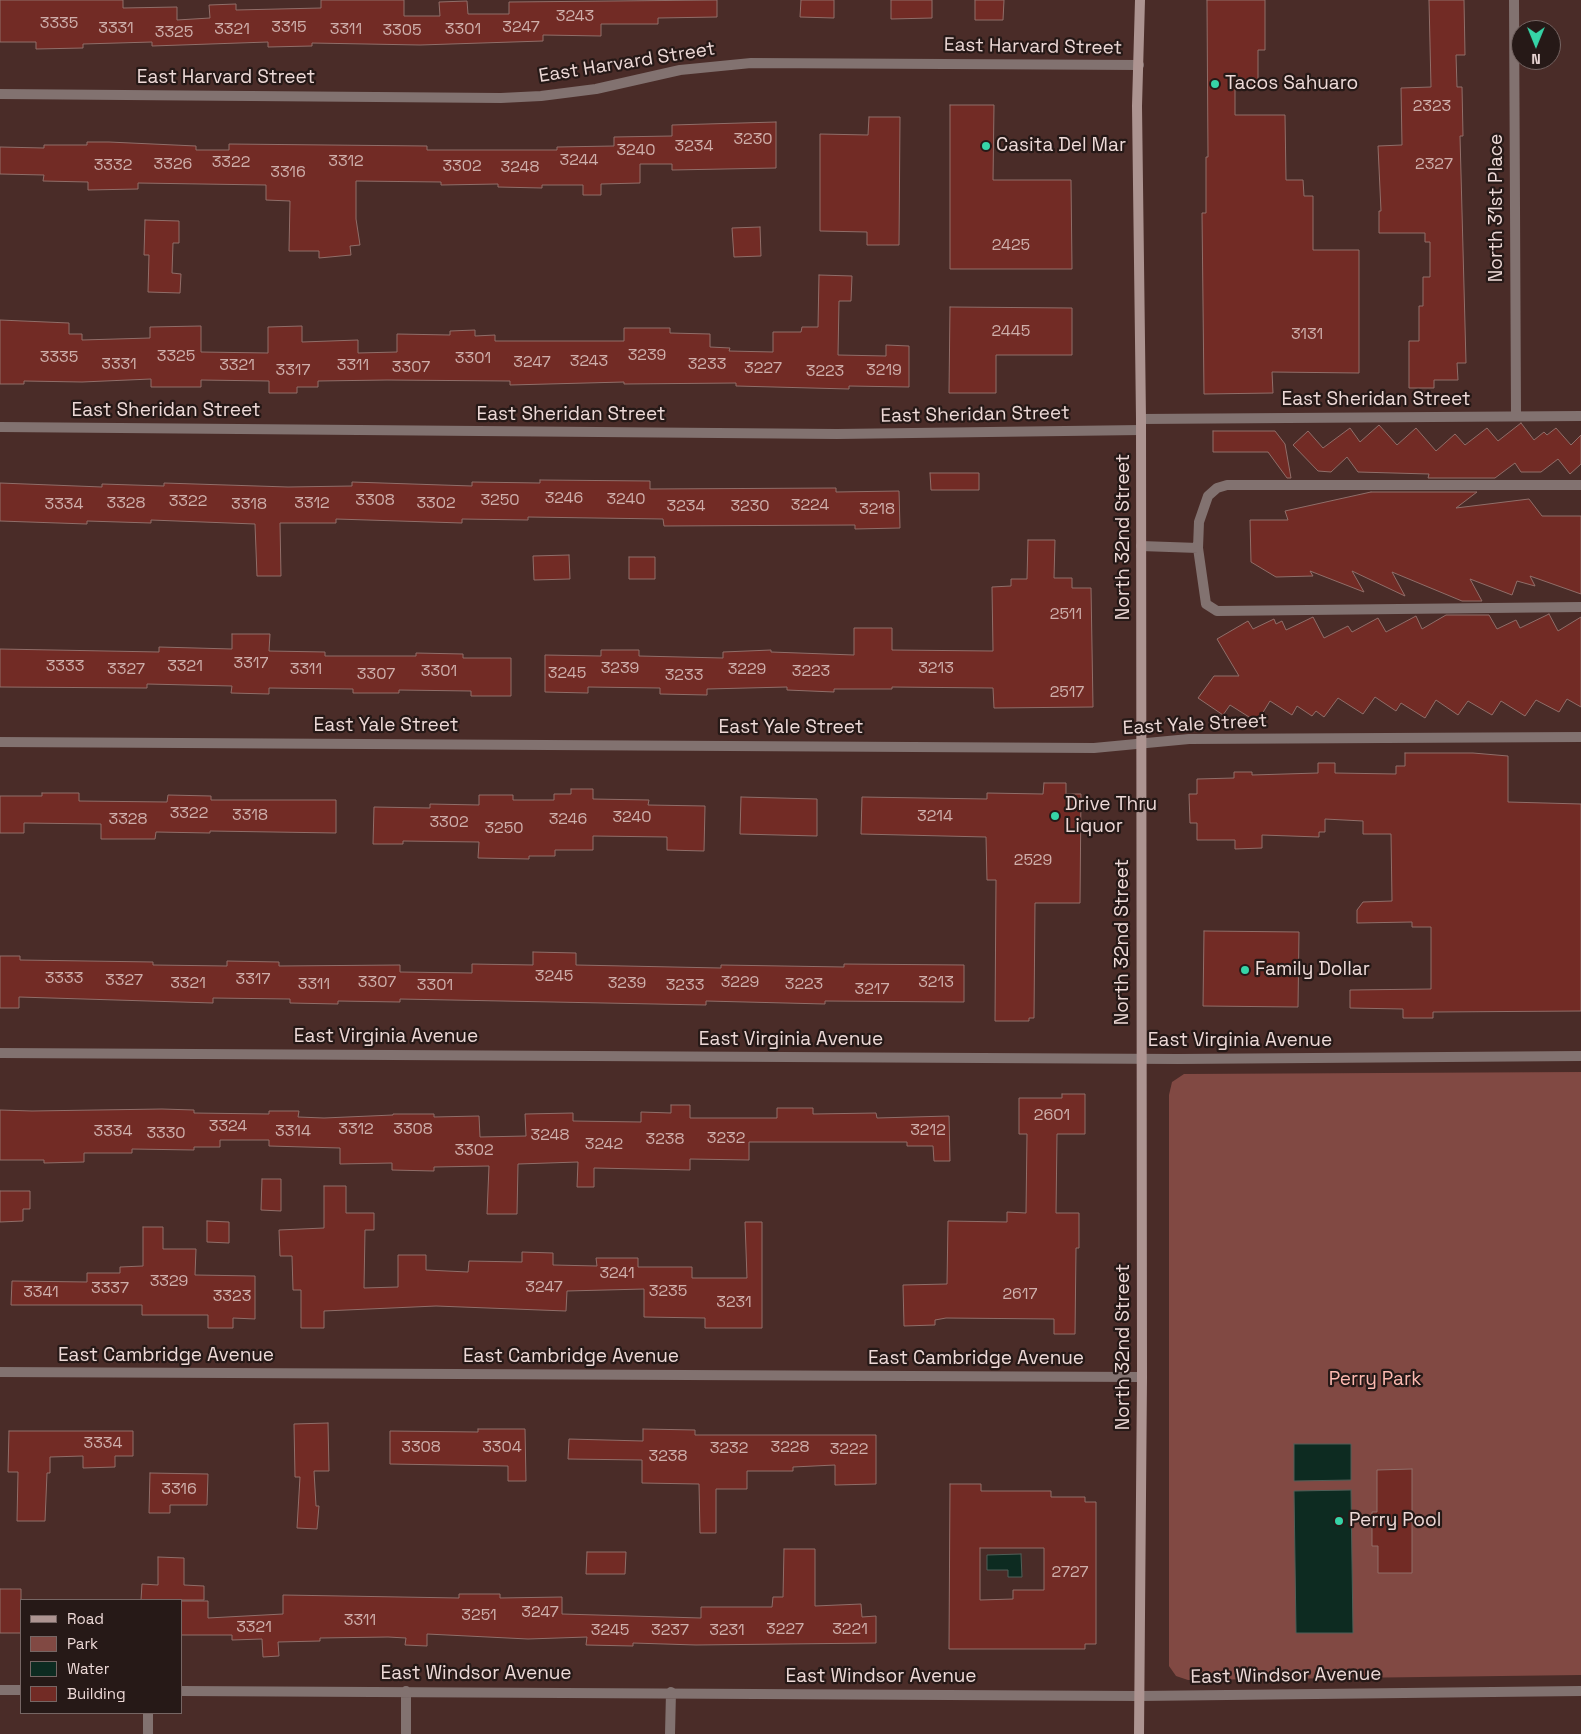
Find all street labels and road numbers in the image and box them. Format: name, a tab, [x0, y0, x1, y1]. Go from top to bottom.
street label: East Harvard Street	[944, 34, 1122, 60]
street label: East Harvard Street	[537, 38, 717, 88]
street label: East Harvard Street	[137, 67, 315, 89]
street label: North 31st Place	[1486, 134, 1508, 282]
street label: East Sheridan Street	[1281, 389, 1471, 411]
street label: East Sheridan Street	[71, 400, 261, 422]
street label: East Sheridan Street	[880, 402, 1070, 428]
street label: East Sheridan Street	[476, 404, 666, 426]
street label: North 32nd Street	[1113, 454, 1135, 620]
street label: East Yale Street	[1122, 710, 1268, 740]
street label: East Yale Street	[314, 715, 458, 737]
street label: East Yale Street	[719, 717, 863, 739]
street label: North 32nd Street	[1112, 859, 1134, 1025]
street label: East Virginia Avenue	[294, 1026, 478, 1048]
street label: East Virginia Avenue	[699, 1029, 883, 1051]
street label: East Virginia Avenue	[1148, 1030, 1332, 1052]
street label: North 32nd Street	[1113, 1264, 1135, 1430]
street label: East Cambridge Avenue	[58, 1345, 274, 1367]
street label: East Cambridge Avenue	[463, 1346, 679, 1368]
street label: East Cambridge Avenue	[868, 1348, 1084, 1370]
street label: East Windsor Avenue	[380, 1663, 572, 1685]
street label: East Windsor Avenue	[1190, 1663, 1382, 1689]
street label: East Windsor Avenue	[785, 1666, 977, 1688]

